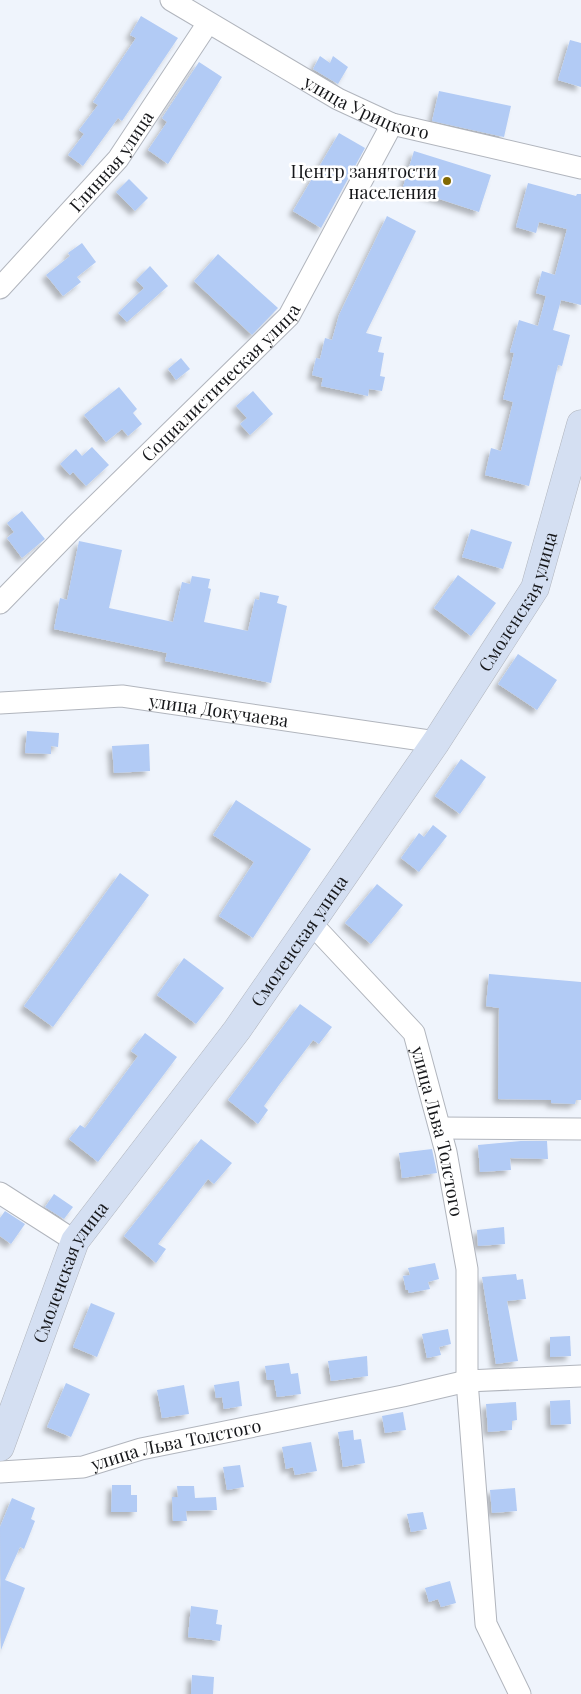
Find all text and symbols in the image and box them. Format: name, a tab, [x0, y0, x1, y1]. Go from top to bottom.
street label: улица Урицкого	[299, 69, 432, 144]
street label: Глинная улица	[64, 106, 159, 217]
place label: Центр занятости населения	[291, 159, 437, 204]
marker: Центр занятости населения	[441, 175, 453, 187]
street label: Социалистическая улица	[136, 300, 305, 467]
street label: Смоленская улица	[473, 529, 562, 676]
street label: улица Докучаева	[147, 688, 290, 732]
street label: Смоленская улица	[245, 870, 353, 1011]
street label: улица Льва Толстого	[406, 1043, 469, 1218]
street label: Смоленская улица	[27, 1196, 113, 1346]
street label: улица Льва Толстого	[87, 1413, 263, 1476]

